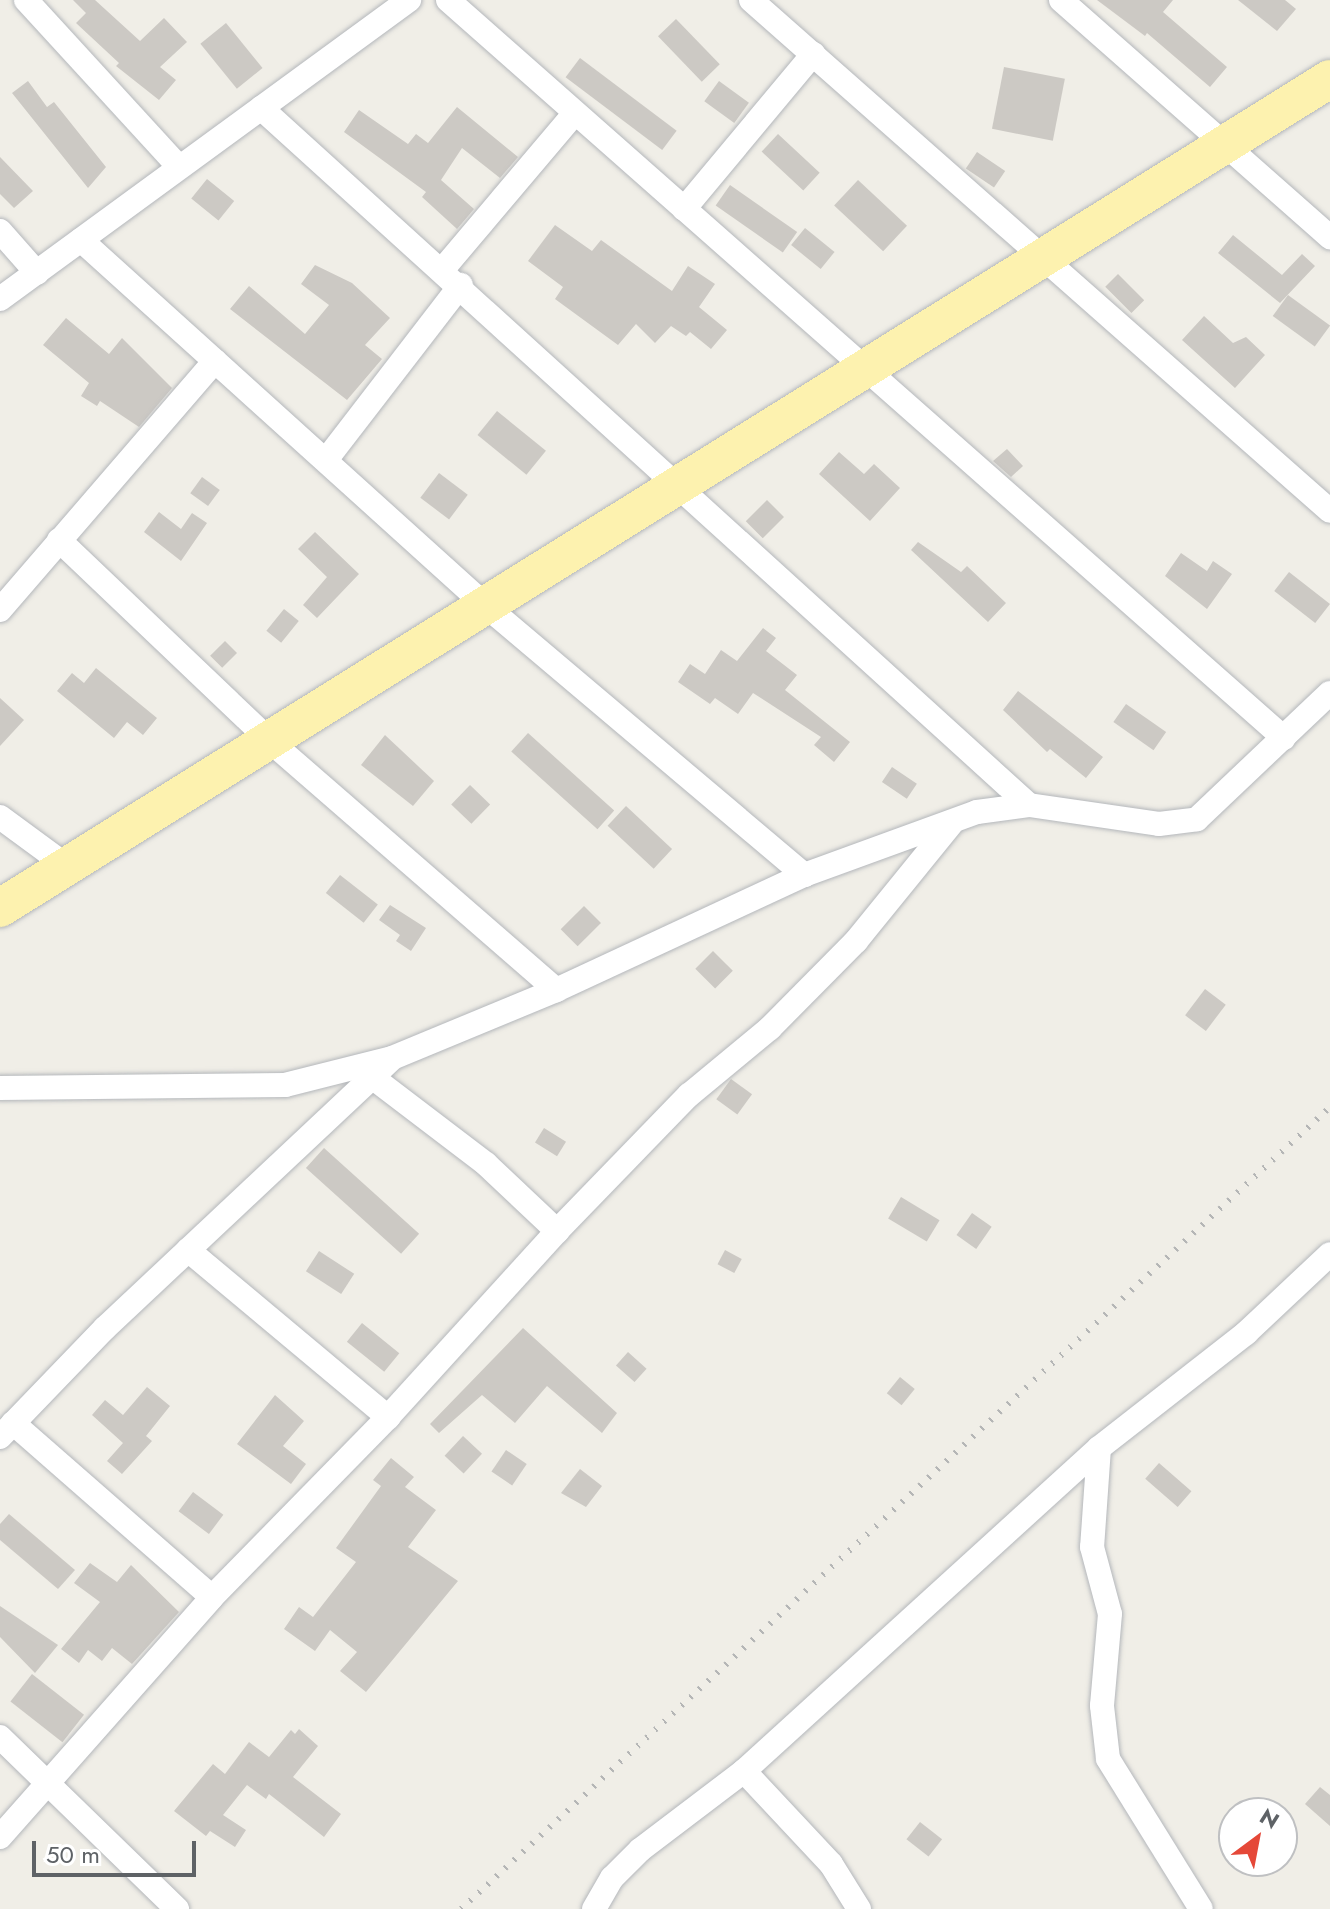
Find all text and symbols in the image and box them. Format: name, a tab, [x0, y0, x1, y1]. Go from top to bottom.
north arrow	[1218, 1797, 1298, 1877]
text: N	[1254, 1800, 1286, 1837]
scale bar	[36, 1825, 200, 1875]
text: 50 m	[46, 1837, 100, 1872]

